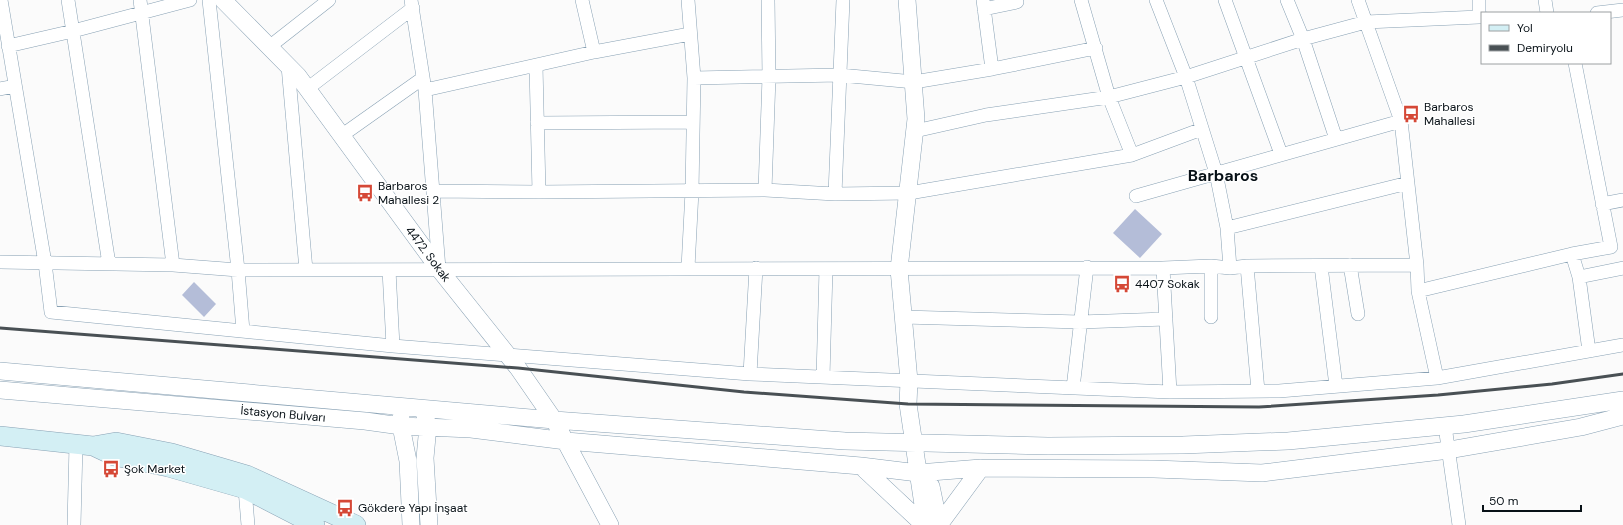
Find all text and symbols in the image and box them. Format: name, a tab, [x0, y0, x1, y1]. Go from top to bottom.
legend	[1481, 12, 1611, 64]
text: Yol	[1517, 20, 1533, 36]
text: Demiryolu	[1517, 40, 1573, 56]
place label: Barbaros Mahallesi	[1424, 99, 1475, 129]
bus stop icon: Barbaros Mahallesi	[1401, 104, 1421, 124]
district label: Barbaros	[1188, 165, 1258, 186]
place label: Barbaros Mahallesi 2	[378, 178, 439, 208]
bus stop icon: Barbaros Mahallesi 2	[355, 183, 375, 203]
street label: 4472. Sokak	[402, 223, 454, 285]
bus stop icon: 4407 Sokak	[1112, 274, 1132, 294]
place label: 4407 Sokak	[1135, 276, 1200, 292]
street label: İstasyon Bulvarı	[240, 402, 326, 426]
bus stop icon: Şok Market	[101, 459, 121, 479]
place label: Şok Market	[124, 461, 186, 477]
scale bar	[1483, 487, 1581, 513]
text: 50 m	[1489, 493, 1518, 509]
bus stop icon: Gökdere Yapı İnşaat	[335, 498, 355, 518]
place label: Gökdere Yapı İnşaat	[358, 500, 468, 516]

